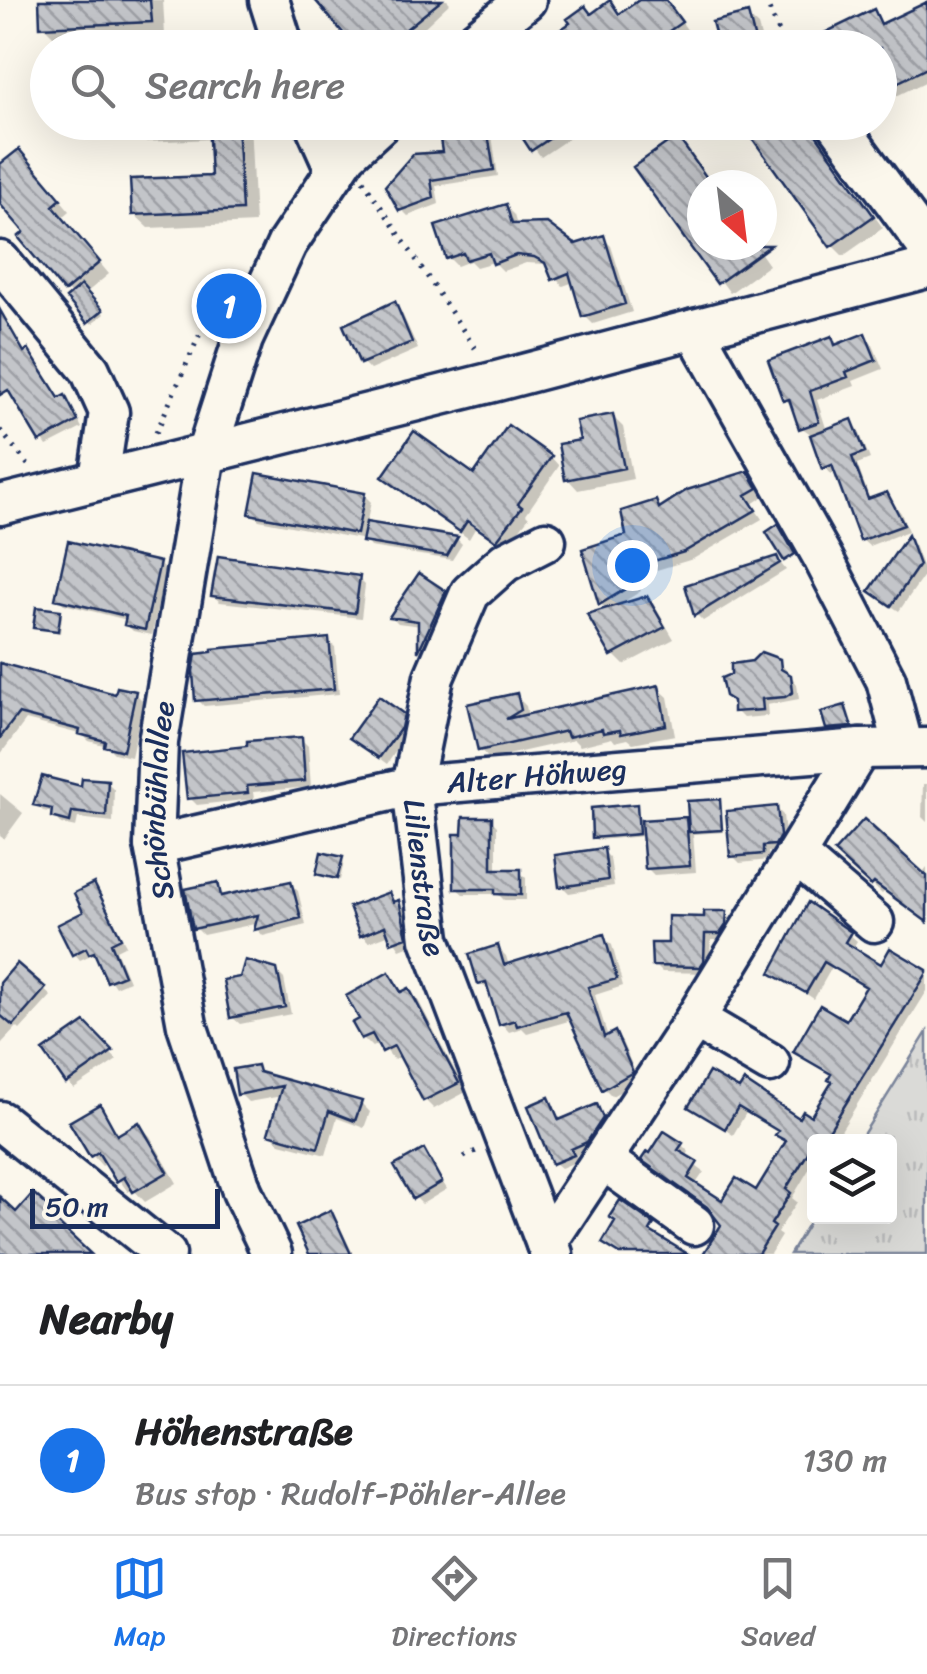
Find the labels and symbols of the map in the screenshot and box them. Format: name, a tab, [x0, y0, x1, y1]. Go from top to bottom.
north arrow	[687, 170, 777, 260]
pin: 1	[196, 268, 262, 344]
your location	[607, 540, 658, 591]
street label: Schönbühlallee	[127, 697, 191, 905]
street label: Alter Höhweg	[444, 741, 629, 810]
street label: Lilienstraße	[387, 796, 462, 965]
scale bar	[30, 1184, 220, 1228]

